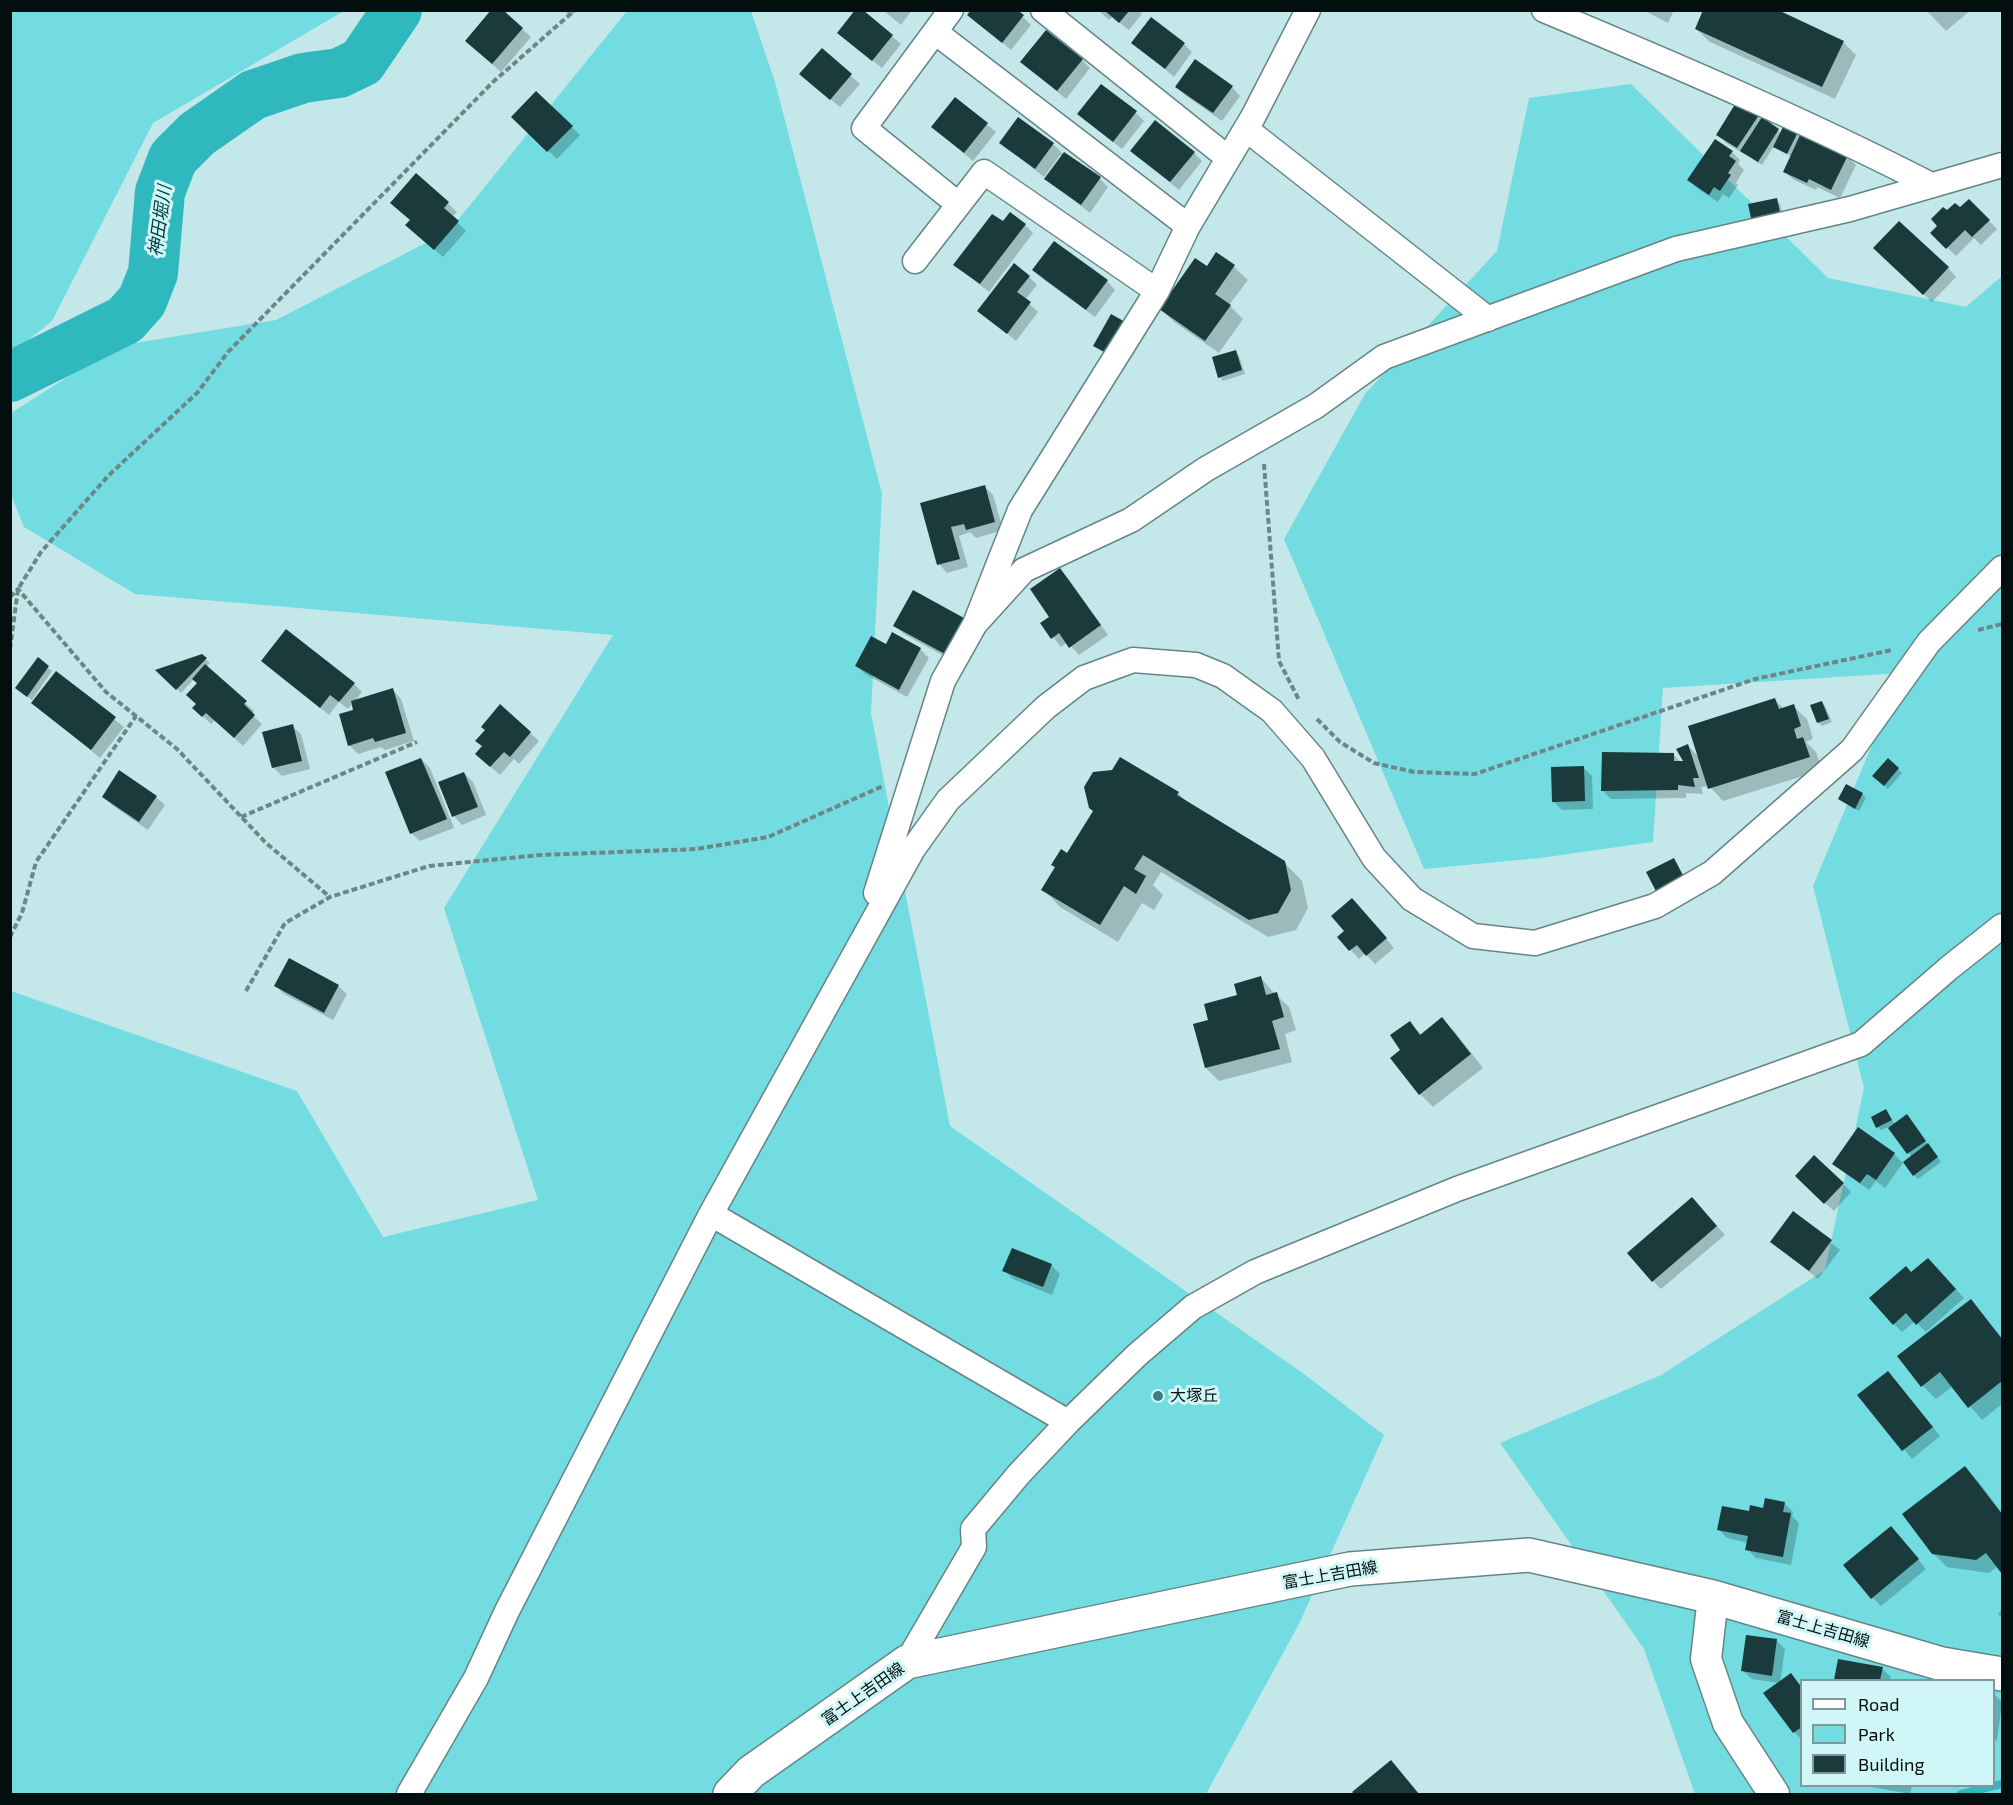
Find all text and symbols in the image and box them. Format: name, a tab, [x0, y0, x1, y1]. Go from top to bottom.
water label: 神田堀川	[144, 184, 176, 258]
place label: 大塚丘	[1170, 1386, 1218, 1406]
marker: 大塚丘	[1151, 1389, 1165, 1403]
street label: 富士上吉田線	[1281, 1557, 1379, 1593]
street label: 富士上吉田線	[1774, 1607, 1872, 1651]
street label: 富士上吉田線	[818, 1659, 908, 1729]
legend	[1800, 1679, 1995, 1787]
text: Road	[1858, 1693, 1899, 1715]
text: Park	[1858, 1723, 1895, 1745]
text: Building	[1858, 1753, 1925, 1775]

